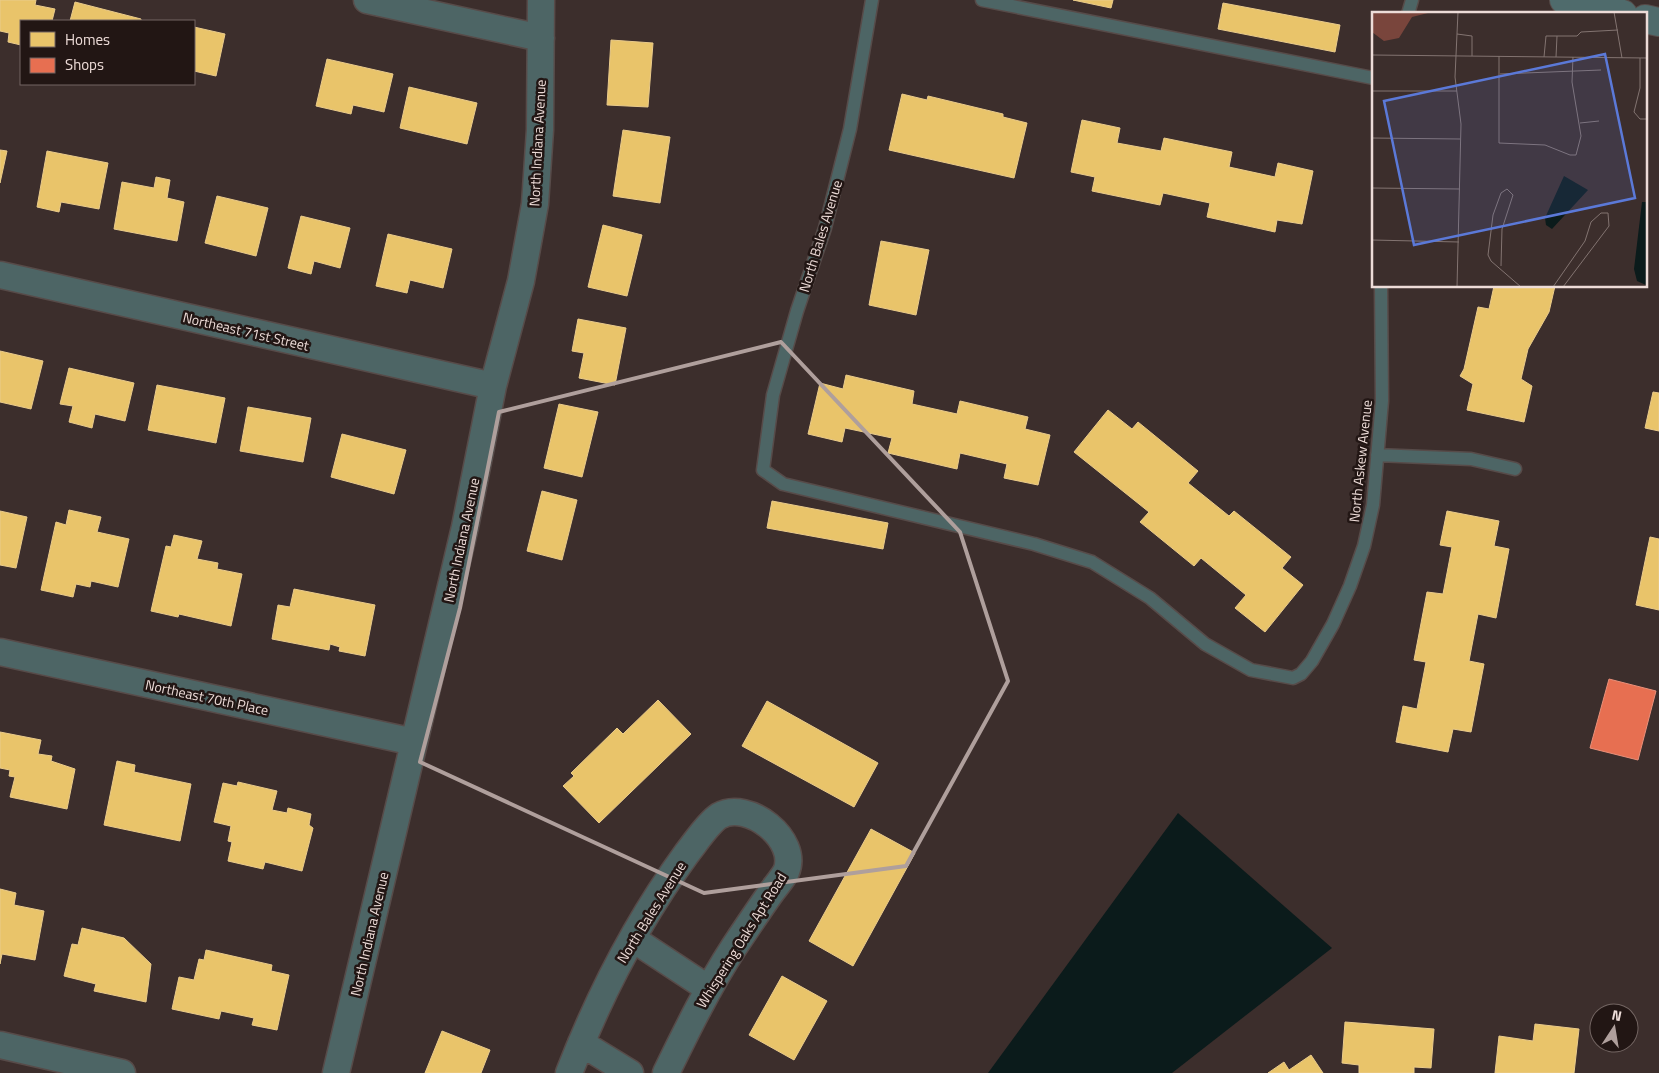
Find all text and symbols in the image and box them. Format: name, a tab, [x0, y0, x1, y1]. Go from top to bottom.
inset map	[1372, 12, 1646, 288]
legend	[20, 20, 195, 85]
text: Homes	[65, 28, 110, 51]
text: Shops	[65, 53, 104, 76]
street label: North Indiana Avenue	[523, 79, 551, 207]
street label: North Bales Avenue	[793, 177, 847, 295]
street label: Northeast 71st Street	[181, 306, 311, 356]
street label: North Askew Avenue	[1343, 399, 1377, 523]
street label: North Indiana Avenue	[438, 476, 484, 604]
street label: Northeast 70th Place	[143, 674, 271, 720]
street label: North Bales Avenue	[611, 857, 691, 967]
street label: Whispering Oaks Apt Road	[691, 868, 791, 1012]
street label: North Indiana Avenue	[344, 870, 394, 998]
north arrow	[1589, 1003, 1639, 1053]
text: N	[1610, 1004, 1624, 1026]

